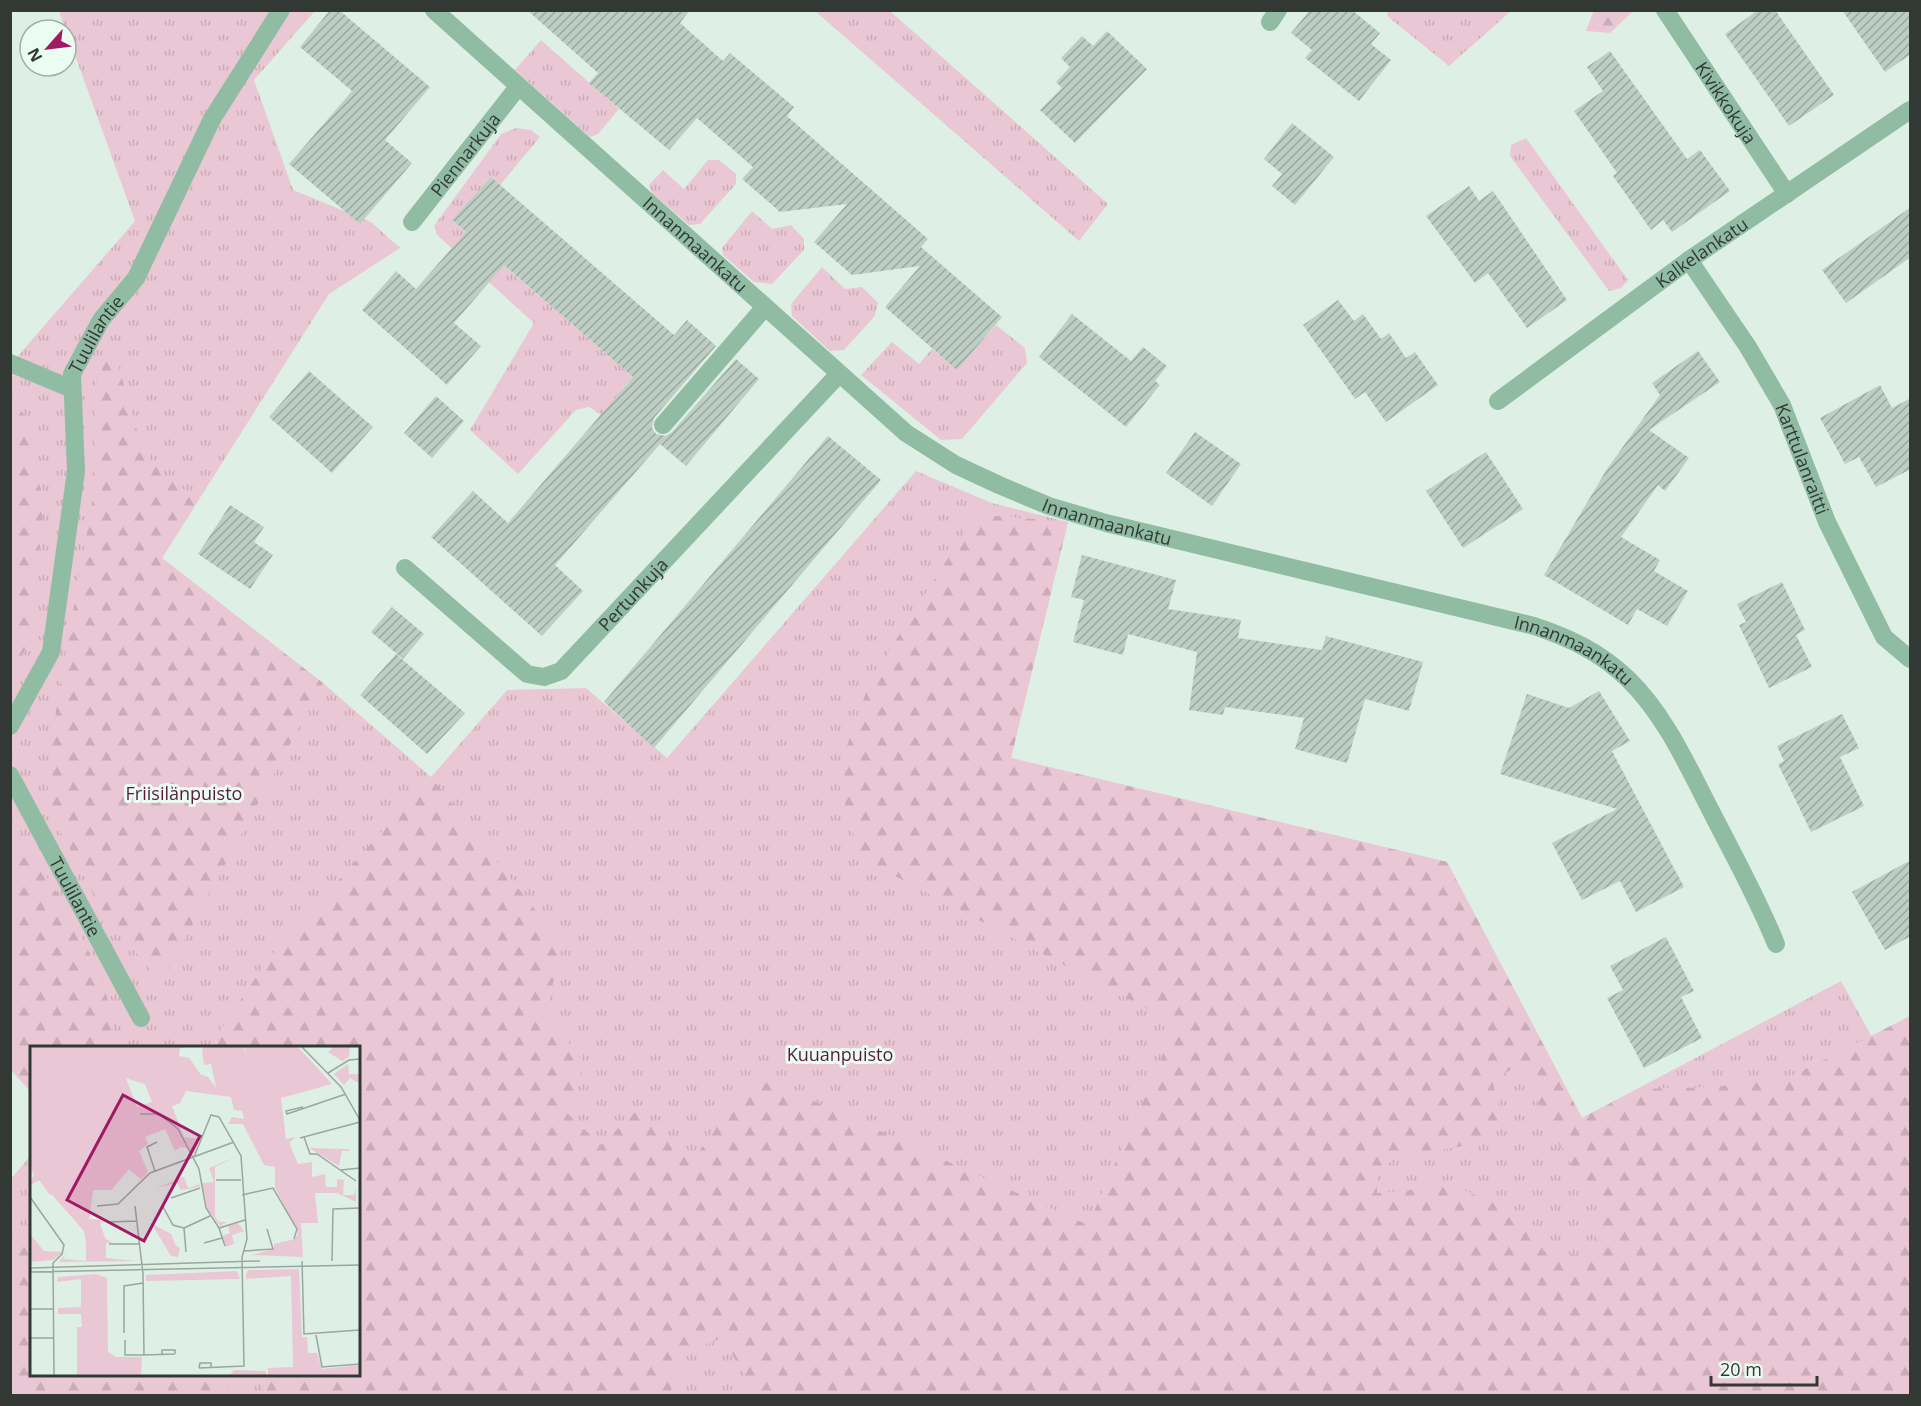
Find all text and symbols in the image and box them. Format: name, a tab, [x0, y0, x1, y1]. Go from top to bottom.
north arrow	[18, 18, 78, 78]
text: N	[22, 44, 48, 66]
street label: Kivikkokuja	[1690, 57, 1762, 148]
street label: Piennarkuja	[425, 108, 505, 201]
street label: Innanmaankatu	[638, 191, 753, 298]
street label: Kalkelankatu	[1650, 212, 1752, 293]
street label: Tuulilantie	[63, 290, 129, 377]
street label: Karttulanraitti	[1770, 400, 1835, 518]
street label: Innanmaankatu	[1039, 493, 1174, 550]
street label: Pertunkuja	[593, 553, 673, 636]
street label: Innanmaankatu	[1512, 610, 1639, 690]
park label: Friisilänpuisto	[126, 781, 242, 805]
street label: Tuulilantie	[44, 852, 107, 941]
park label: Kuuanpuisto	[787, 1042, 893, 1066]
inset map	[30, 1046, 360, 1376]
scale bar	[1711, 1349, 1818, 1387]
text: 20 m	[1720, 1357, 1762, 1381]

